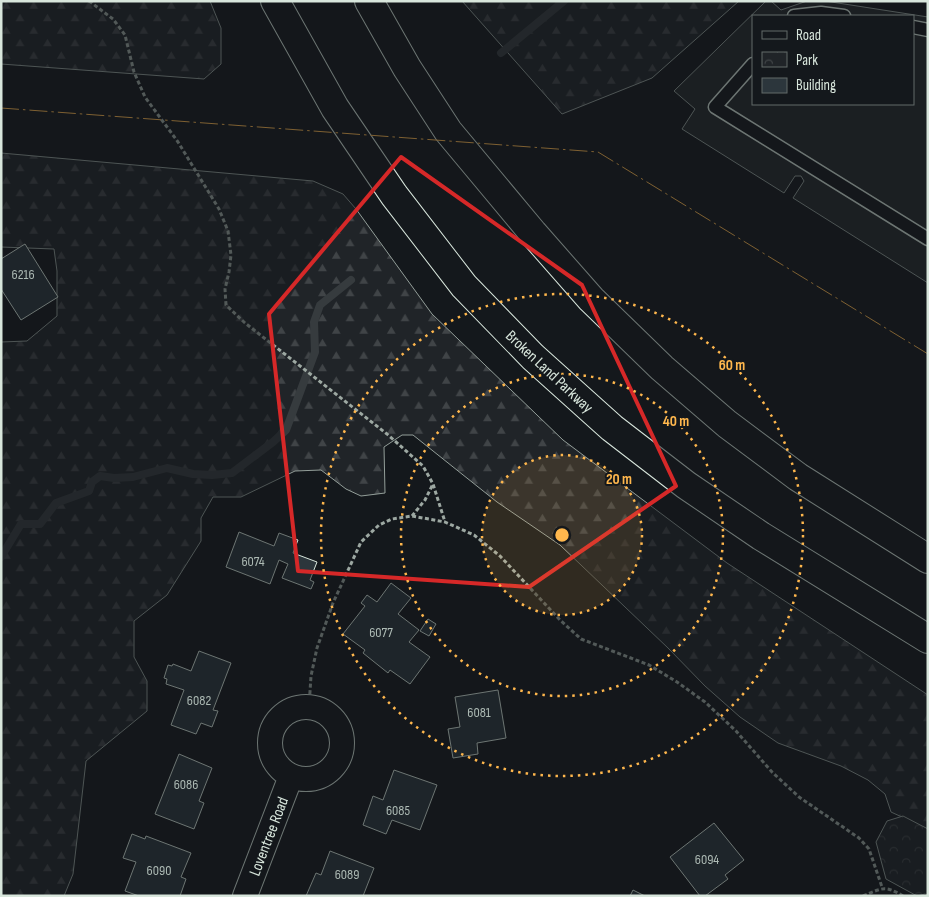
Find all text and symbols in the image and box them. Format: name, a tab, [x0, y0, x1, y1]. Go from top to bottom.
legend	[752, 15, 914, 105]
text: Road	[796, 26, 821, 45]
text: Park	[796, 51, 818, 70]
text: Building	[796, 76, 836, 95]
house number: 6216	[11, 266, 35, 283]
street label: Broken Land Parkway	[501, 327, 597, 417]
text: 60 m	[719, 356, 745, 375]
text: 40 m	[663, 412, 689, 431]
text: 20 m	[606, 470, 632, 489]
centre of rings	[553, 526, 571, 544]
house number: 6074	[241, 553, 265, 570]
house number: 6077	[369, 624, 393, 641]
house number: 6082	[187, 692, 211, 709]
house number: 6081	[467, 704, 491, 721]
house number: 6086	[174, 776, 198, 793]
street label: Loventree Road	[246, 794, 293, 879]
house number: 6085	[386, 802, 410, 819]
house number: 6094	[695, 851, 719, 868]
house number: 6090	[147, 862, 171, 879]
house number: 6089	[335, 866, 359, 883]

